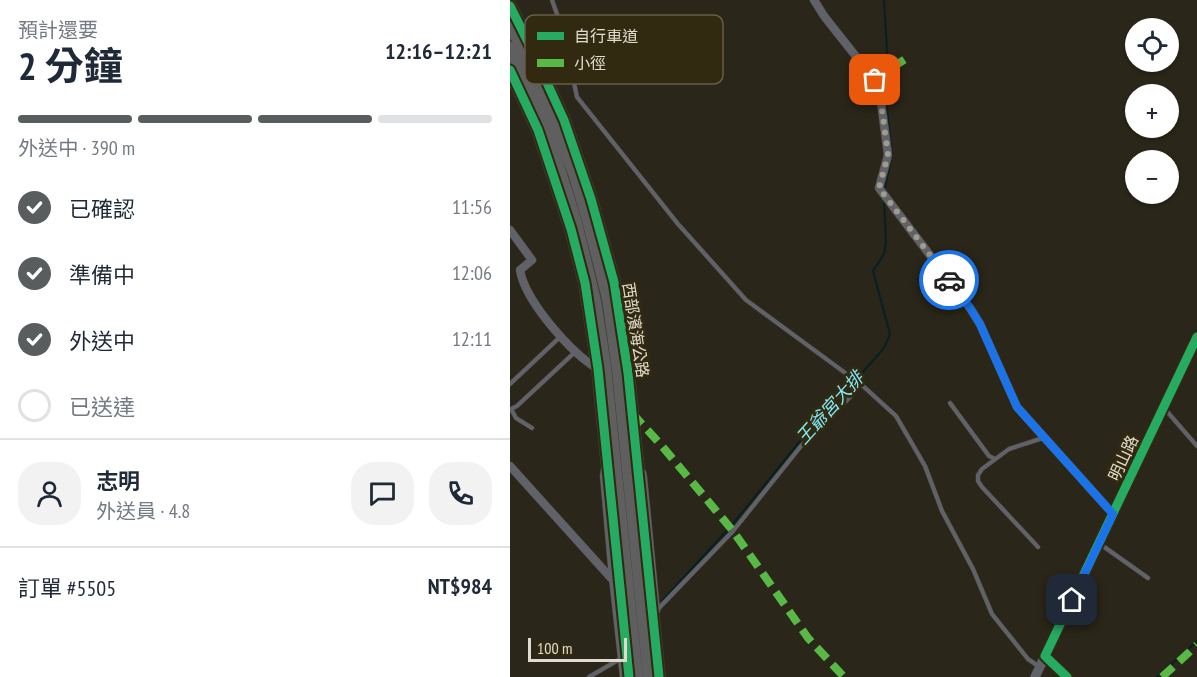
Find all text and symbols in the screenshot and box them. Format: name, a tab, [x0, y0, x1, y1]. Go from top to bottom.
legend	[525, 15, 723, 84]
text: 預計還要	[18, 17, 98, 43]
map controls	[1125, 18, 1179, 204]
button: locate	[1125, 18, 1179, 72]
text: 自行車道	[574, 26, 638, 46]
text: 12:16–12:21	[385, 37, 492, 65]
text: 2 分鐘	[18, 40, 123, 91]
text: 小徑	[574, 53, 606, 73]
pin	[849, 54, 900, 105]
icon: bag	[858, 63, 891, 96]
button: +	[1125, 84, 1179, 138]
text: 外送中 · 390 m	[18, 135, 135, 161]
button: −	[1125, 150, 1179, 204]
icon: check	[18, 191, 51, 224]
text: 11:56	[452, 194, 492, 220]
text: 已確認	[69, 195, 135, 223]
courier	[919, 250, 979, 310]
icon: check	[18, 257, 51, 290]
text: 12:06	[452, 260, 492, 286]
text: 準備中	[69, 261, 135, 289]
icon: car	[933, 264, 966, 297]
street label: 西部濱海公路	[619, 281, 653, 379]
icon: check	[18, 323, 51, 356]
text: 12:11	[452, 326, 492, 352]
text: 外送中	[69, 327, 135, 355]
water label: 王爺宮大排	[791, 365, 870, 449]
text: 已送達	[69, 393, 135, 421]
street label: 明山路	[1104, 432, 1142, 484]
button: person	[18, 462, 81, 525]
button: chat	[351, 462, 414, 525]
button: phone	[429, 462, 492, 525]
text: 志明	[96, 467, 140, 495]
text: 外送員 · 4.8	[96, 498, 190, 524]
text: NT$984	[428, 572, 492, 600]
text: 訂單 #5505	[18, 574, 116, 602]
pin	[1046, 574, 1097, 625]
icon: home	[1055, 583, 1088, 616]
scale bar	[528, 635, 627, 662]
text: 100 m	[537, 638, 572, 658]

